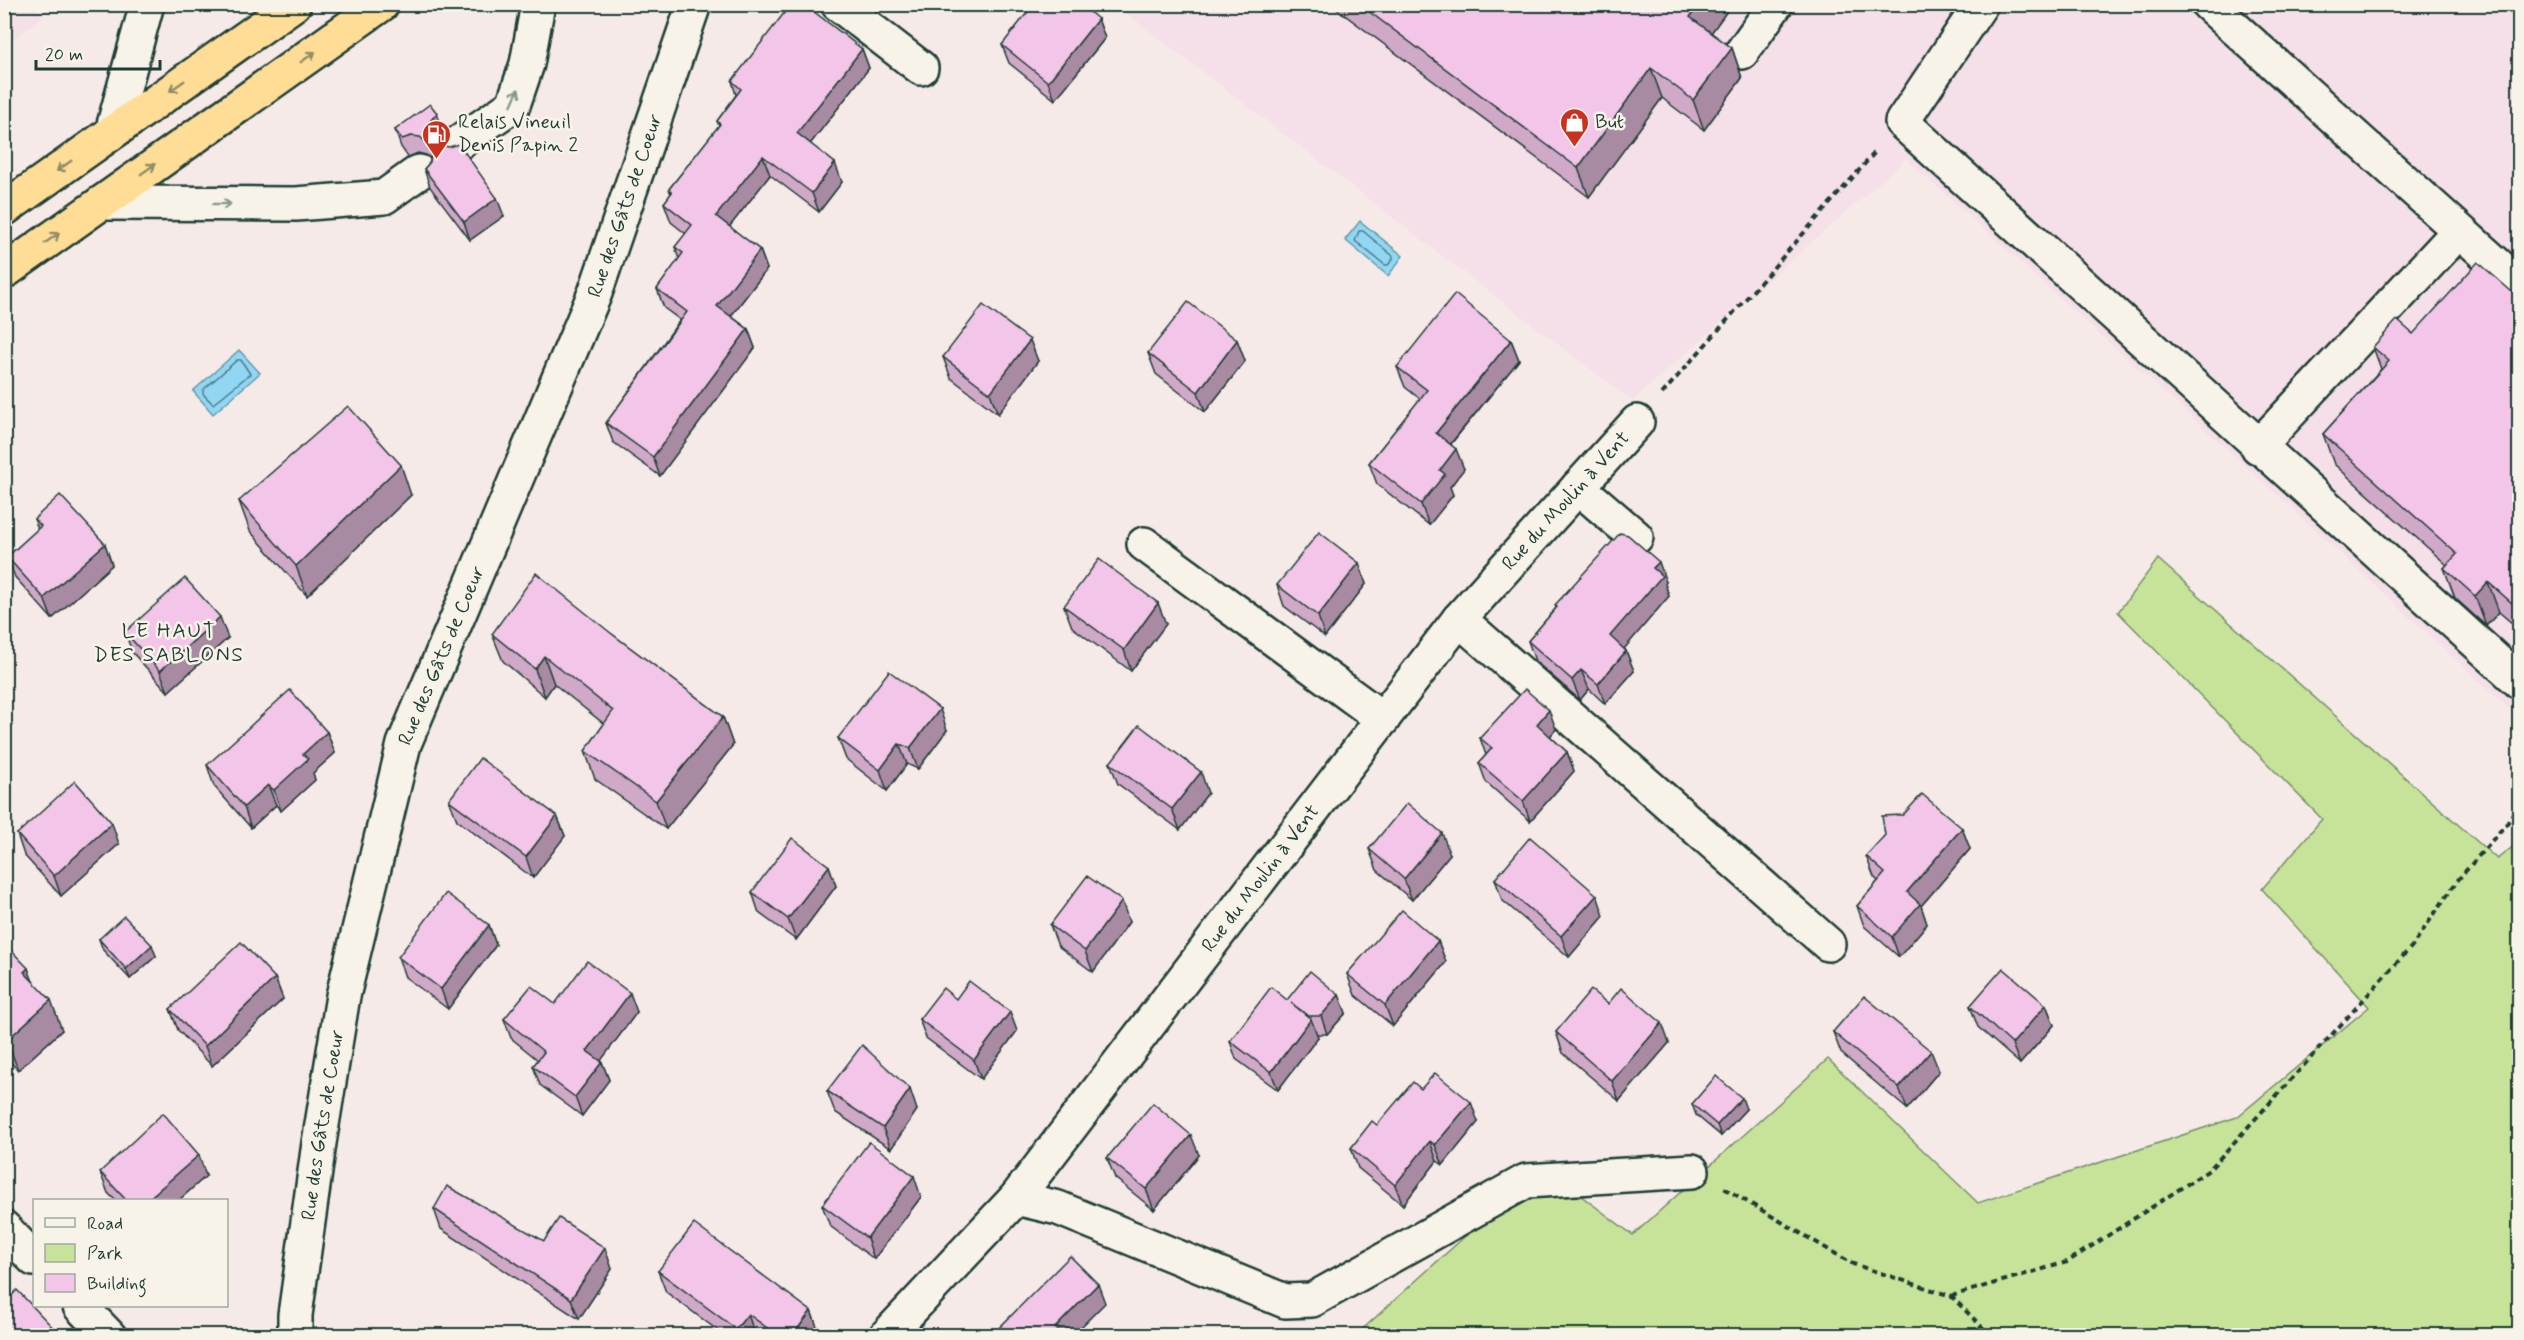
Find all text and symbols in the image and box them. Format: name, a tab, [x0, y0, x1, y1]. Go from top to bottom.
scale bar	[36, 33, 160, 71]
text: 20 m	[45, 43, 83, 67]
one-way arrow	[299, 51, 315, 63]
one-way arrow	[170, 80, 186, 92]
one-way arrow	[509, 88, 521, 106]
shop icon: But	[1558, 106, 1590, 148]
place label: Relais Vineuil Denis Papin 2	[458, 109, 578, 159]
place label: But	[1595, 109, 1624, 136]
street label: Rue des Gâts de Coeur	[581, 110, 669, 301]
fuel station icon: Relais Vineuil Denis Papin 2	[421, 118, 453, 160]
one-way arrow	[57, 160, 73, 172]
one-way arrow	[140, 163, 156, 175]
one-way arrow	[212, 198, 232, 210]
one-way arrow	[44, 232, 60, 244]
street label: Rue du Moulin à Vent	[1496, 425, 1636, 576]
street label: Rue des Gâts de Coeur	[392, 562, 491, 749]
district label: LE HAUT DES SABLONS	[94, 617, 244, 669]
street label: Rue du Moulin à Vent	[1195, 799, 1326, 958]
street label: Rue des Gâts de Coeur	[295, 1028, 351, 1222]
legend	[33, 1199, 228, 1307]
text: Road	[87, 1212, 123, 1236]
text: Park	[87, 1242, 123, 1266]
text: Building	[87, 1272, 147, 1298]

